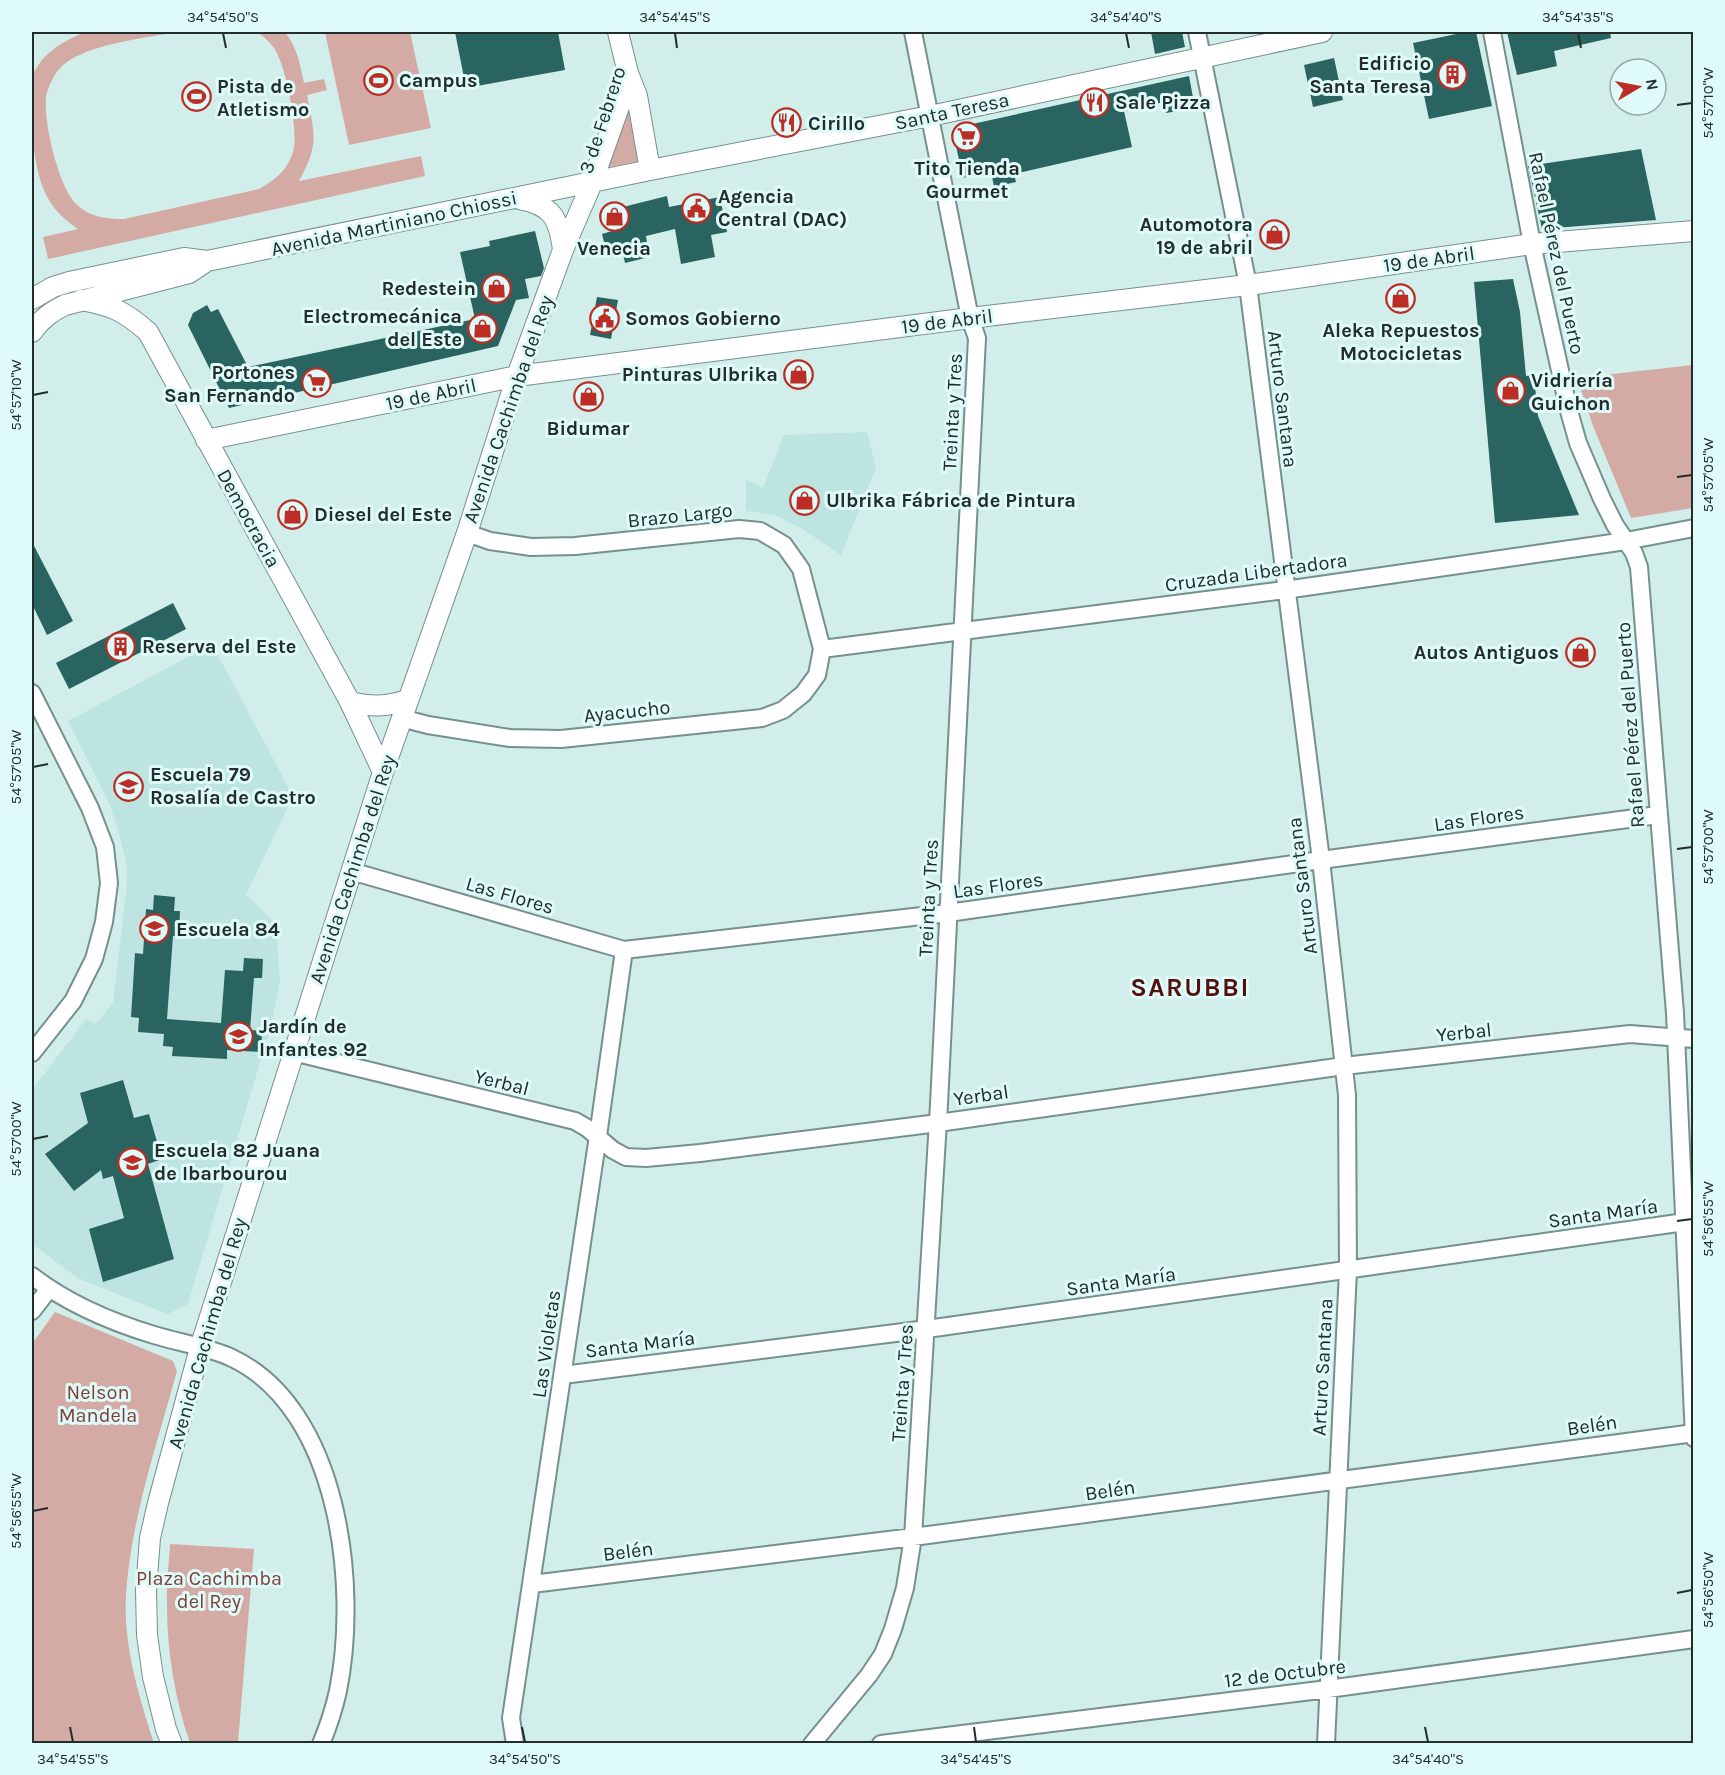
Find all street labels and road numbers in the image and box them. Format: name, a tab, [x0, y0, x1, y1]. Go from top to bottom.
street label: 3 de Febrero	[574, 64, 631, 177]
street label: Santa Teresa	[893, 88, 1011, 135]
street label: Rafael Pérez del Puerto	[1524, 150, 1589, 356]
street label: Avenida Martiniano Chiossi	[269, 186, 519, 261]
street label: 19 de Abril	[1382, 242, 1476, 277]
street label: Avenida Cachimba del Rey	[459, 292, 558, 526]
street label: 19 de Abril	[900, 304, 994, 339]
street label: Arturo Santana	[1263, 329, 1302, 469]
street label: Treinta y Tres	[938, 353, 967, 472]
street label: 19 de Abril	[384, 374, 478, 415]
street label: Democracia	[212, 465, 285, 571]
street label: Brazo Largo	[626, 499, 734, 532]
street label: Cruzada Libertadora	[1163, 548, 1349, 597]
street label: Rafael Pérez del Puerto	[1612, 621, 1649, 829]
street label: Ayacucho	[583, 696, 672, 727]
street label: Avenida Cachimba del Rey	[305, 752, 400, 986]
street label: Las Flores	[1433, 801, 1526, 836]
street label: Arturo Santana	[1283, 816, 1322, 956]
street label: Treinta y Tres	[914, 839, 943, 958]
street label: Las Flores	[952, 868, 1045, 903]
street label: Las Flores	[463, 872, 557, 919]
street label: Yerbal	[1435, 1018, 1493, 1047]
street label: Yerbal	[472, 1065, 532, 1100]
street label: Yerbal	[952, 1080, 1010, 1111]
street label: Santa María	[1547, 1194, 1659, 1233]
street label: Avenida Cachimba del Rey	[163, 1215, 252, 1451]
street label: Santa María	[1065, 1262, 1177, 1301]
street label: Las Violetas	[528, 1289, 565, 1399]
street label: Arturo Santana	[1307, 1297, 1338, 1437]
street label: Treinta y Tres	[887, 1323, 918, 1443]
street label: Santa María	[584, 1326, 696, 1363]
street label: Belén	[1565, 1411, 1619, 1440]
street label: Belén	[1083, 1476, 1137, 1505]
street label: Belén	[602, 1537, 655, 1566]
street label: 12 de Octubre	[1223, 1655, 1347, 1692]

